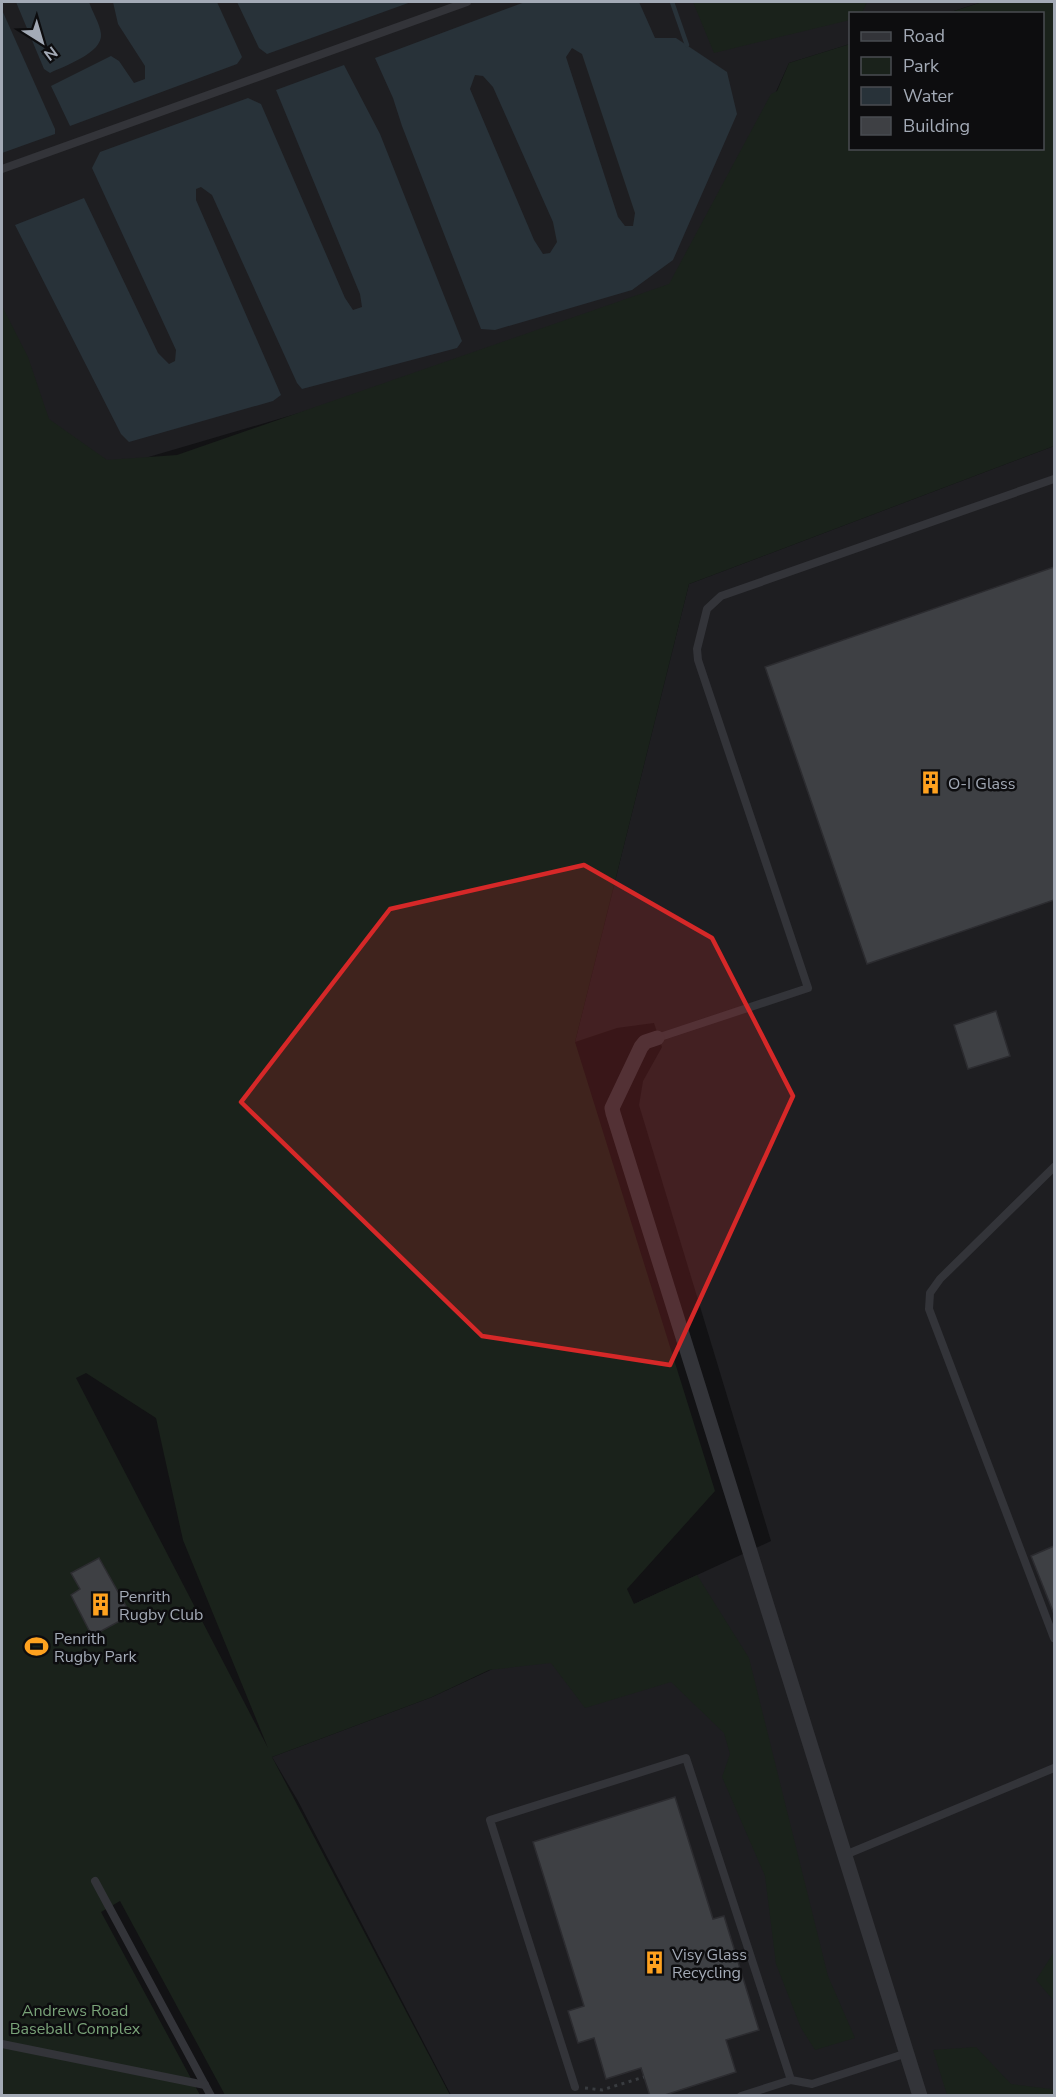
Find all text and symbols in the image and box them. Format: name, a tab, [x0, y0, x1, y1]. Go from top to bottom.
north arrow	[12, 12, 72, 72]
legend	[849, 12, 1044, 150]
text: Road	[903, 24, 945, 48]
text: N	[39, 41, 62, 66]
text: Park	[903, 54, 940, 78]
text: Water	[903, 84, 954, 108]
text: Building	[903, 114, 970, 138]
building icon: O-I Glass	[917, 770, 943, 796]
place label: O-I Glass	[948, 773, 1016, 795]
place label: Penrith Rugby Club	[119, 1586, 203, 1626]
building icon: Penrith Rugby Club	[88, 1592, 114, 1618]
place label: Penrith Rugby Park	[54, 1628, 138, 1668]
sports icon: Penrith Rugby Park	[23, 1634, 49, 1660]
place label: Visy Glass Recycling	[671, 1944, 747, 1984]
building icon: Visy Glass Recycling	[641, 1950, 667, 1976]
park label: Andrews Road Baseball Complex	[10, 2000, 141, 2040]

